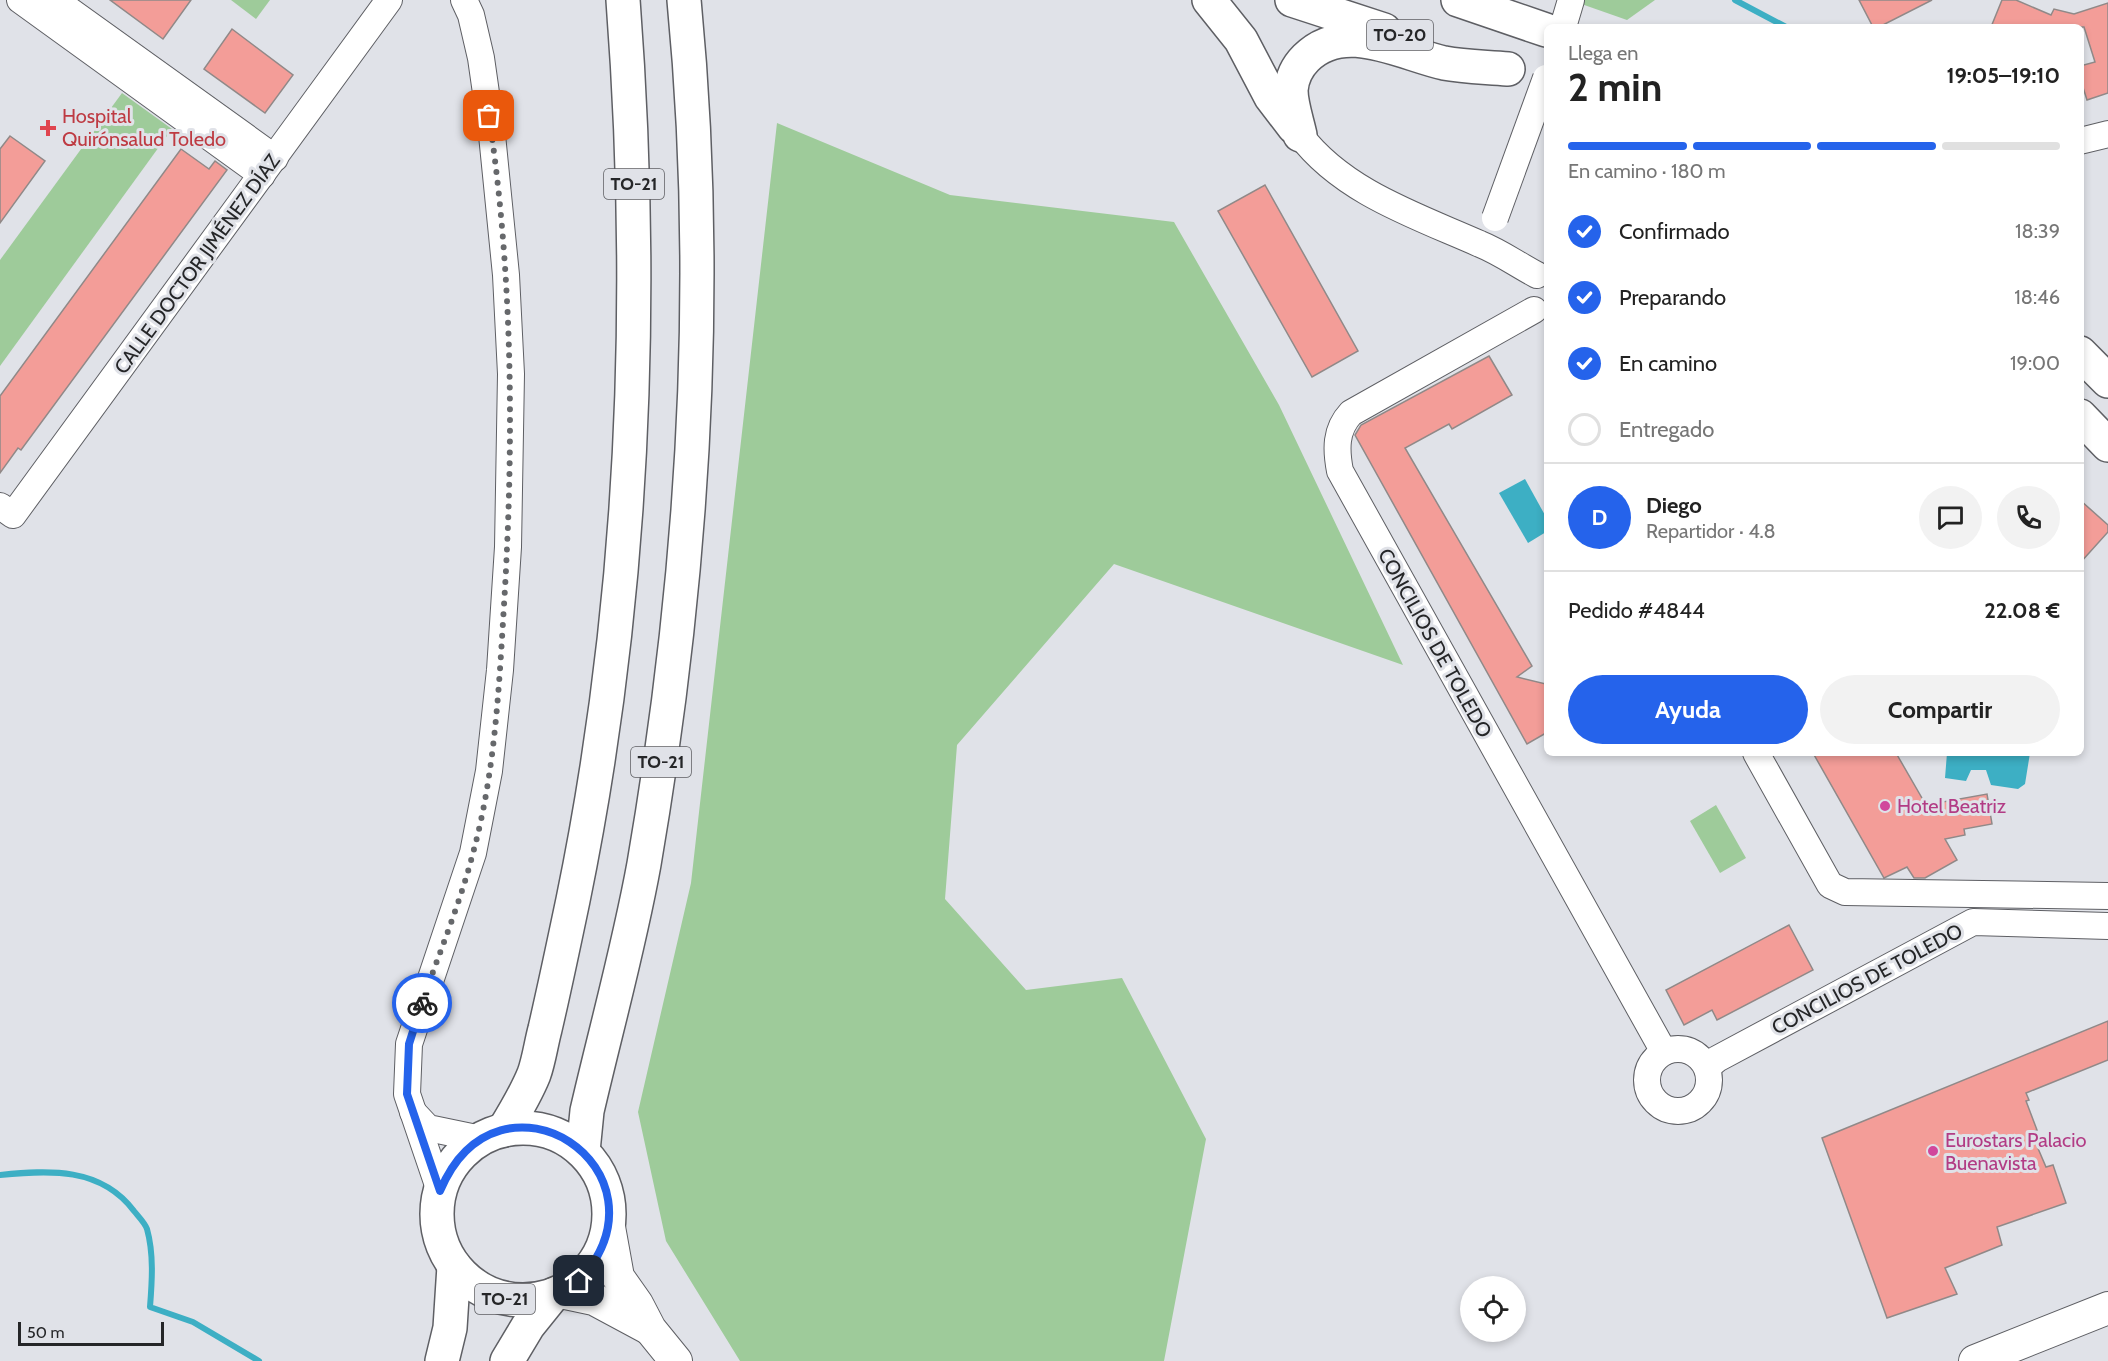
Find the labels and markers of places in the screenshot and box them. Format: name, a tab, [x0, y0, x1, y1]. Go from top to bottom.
pin	[463, 90, 514, 141]
place label: Hospital Quirónsalud Toledo	[62, 104, 226, 151]
marker: Hospital Quirónsalud Toledo	[39, 119, 57, 137]
place label: Hotel Beatriz	[1897, 794, 2006, 818]
marker: Hotel Beatriz	[1878, 799, 1892, 813]
place label: Eurostars Palacio Buenavista	[1945, 1128, 2086, 1175]
marker: Eurostars Palacio Buenavista	[1926, 1144, 1940, 1158]
pin	[553, 1255, 604, 1306]

